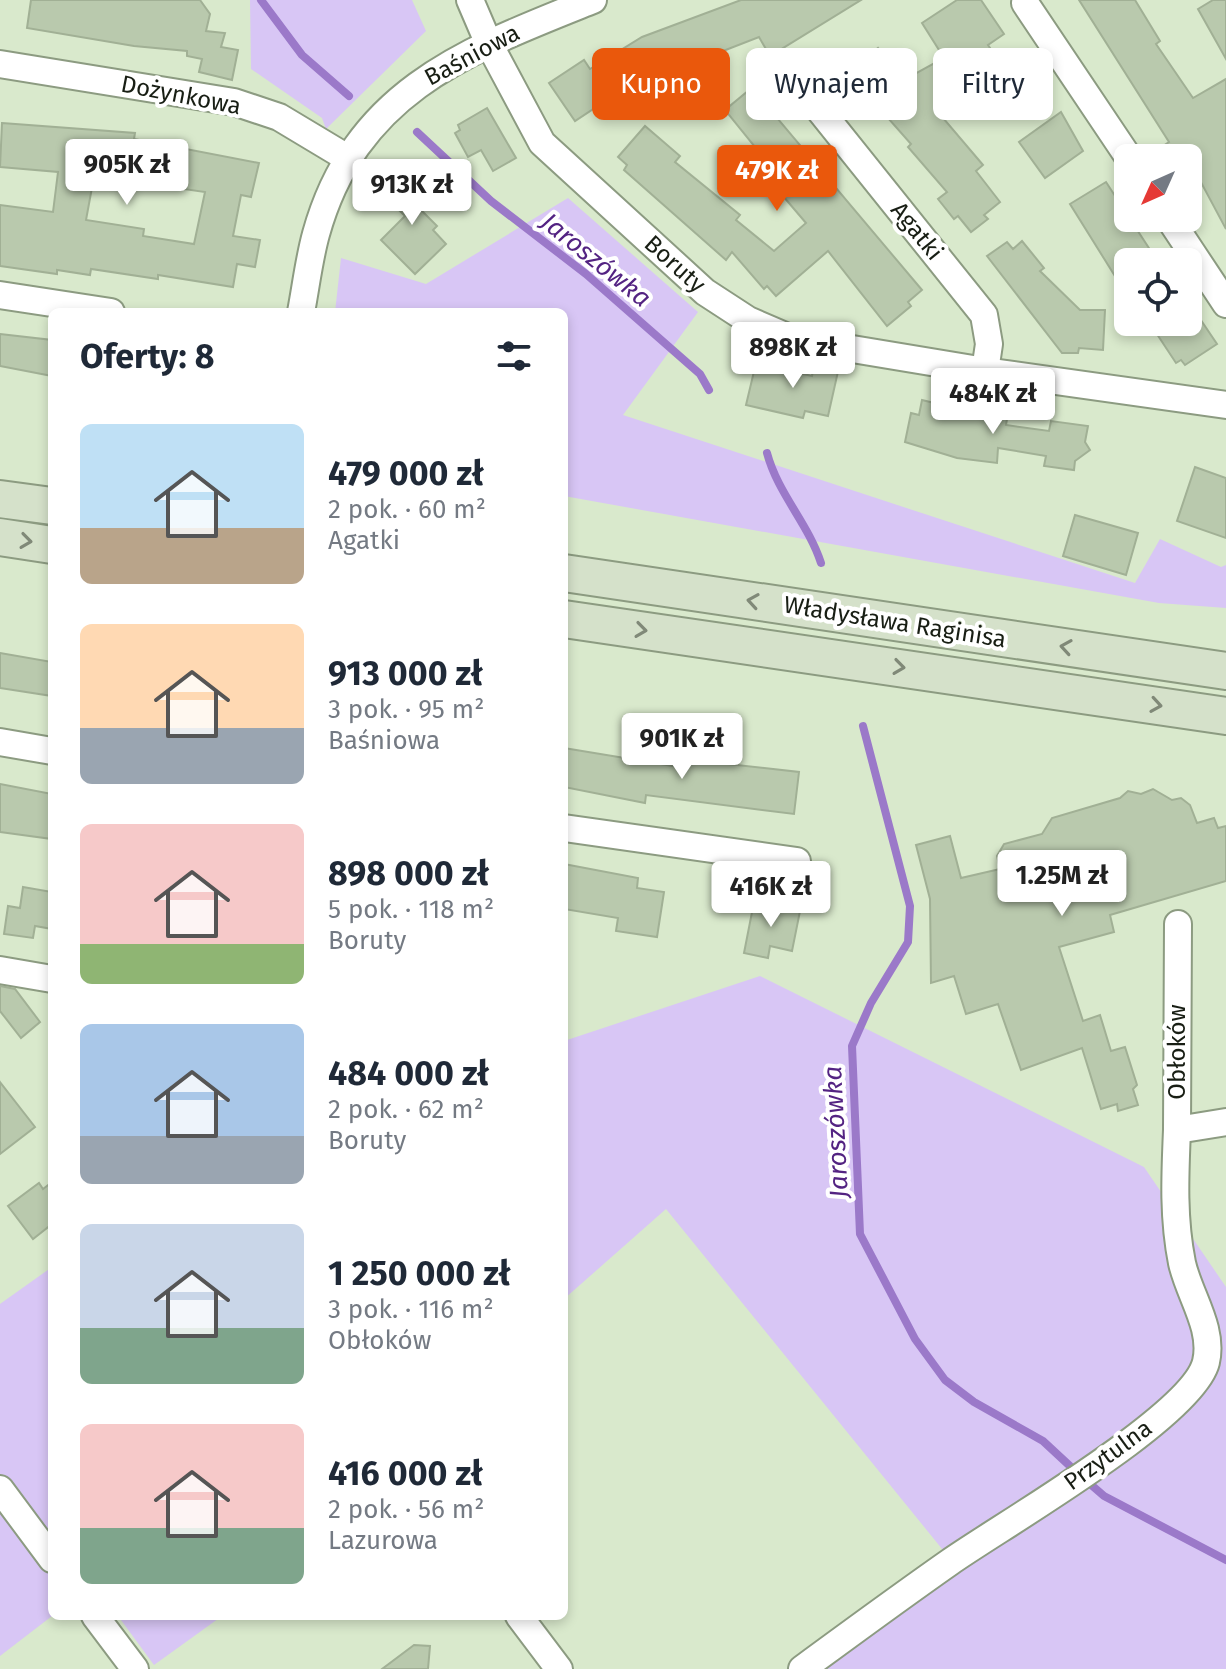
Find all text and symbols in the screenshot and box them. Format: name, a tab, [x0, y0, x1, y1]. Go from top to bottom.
street label: Baśniowa	[420, 18, 524, 92]
chip: Kupno	[592, 48, 730, 120]
chip: Wynajem	[746, 48, 917, 120]
chip: Filtry	[933, 48, 1053, 120]
street label: Dożynkowa	[119, 70, 243, 120]
pin: 905K zł	[53, 139, 201, 207]
north arrow	[1114, 144, 1202, 232]
map controls	[1114, 144, 1202, 336]
pin: 479K zł	[703, 145, 851, 213]
text: 905K zł	[83, 149, 171, 180]
text: 479K zł	[735, 155, 819, 186]
pin: 913K zł	[338, 159, 486, 227]
text: 913K zł	[370, 169, 454, 200]
street label: Agatki	[885, 196, 949, 266]
water label: Jaroszówka	[533, 205, 657, 314]
street label: Boruty	[639, 229, 711, 299]
button: locate	[1114, 248, 1202, 336]
pin: 898K zł	[719, 322, 867, 390]
text: 898K zł	[749, 332, 837, 363]
icon: filters	[492, 334, 536, 378]
text: Oferty: 8	[80, 336, 214, 377]
pin: 484K zł	[919, 368, 1067, 436]
text: 484K zł	[949, 378, 1037, 409]
text: 479 000 zł	[328, 453, 484, 494]
icon: home	[144, 456, 240, 552]
text: 2 pok. · 60 m²	[328, 494, 486, 525]
text: Agatki	[328, 525, 400, 556]
one-way arrow	[19, 532, 33, 549]
street label: Władysława Raginisa	[782, 591, 1008, 653]
one-way arrow	[746, 593, 760, 610]
one-way arrow	[634, 621, 648, 638]
one-way arrow	[1059, 640, 1073, 657]
text: 913 000 zł	[328, 653, 483, 694]
icon: home	[144, 656, 240, 752]
one-way arrow	[892, 658, 905, 675]
text: 3 pok. · 95 m²	[328, 694, 484, 725]
one-way arrow	[1149, 696, 1163, 713]
pin: 901K zł	[608, 713, 756, 781]
text: 901K zł	[640, 723, 724, 754]
text: Baśniowa	[328, 725, 440, 756]
pin: 1.25M zł	[979, 850, 1145, 918]
text: 898 000 zł	[328, 853, 489, 894]
icon: home	[144, 856, 240, 952]
text: 1.25M zł	[1015, 860, 1109, 891]
pin: 416K zł	[697, 861, 845, 929]
text: 416K zł	[729, 871, 813, 902]
text: 5 pok. · 118 m²	[328, 894, 494, 925]
text: Boruty	[328, 925, 406, 956]
street label: Obłoków	[1163, 1004, 1191, 1100]
text: 484 000 zł	[328, 1053, 489, 1094]
icon: home	[144, 1056, 240, 1152]
water label: Jaroszówka	[817, 1065, 855, 1201]
text: 2 pok. · 62 m²	[328, 1094, 484, 1125]
text: Boruty	[328, 1125, 406, 1156]
text: 1 250 000 zł	[328, 1253, 511, 1294]
icon: home	[144, 1256, 240, 1352]
text: 3 pok. · 116 m²	[328, 1294, 494, 1325]
text: Obłoków	[328, 1325, 431, 1356]
street label: Przytulna	[1059, 1414, 1157, 1496]
text: 416 000 zł	[328, 1453, 483, 1494]
icon: home	[144, 1456, 240, 1552]
text: 2 pok. · 56 m²	[328, 1494, 484, 1525]
text: Lazurowa	[328, 1525, 438, 1556]

